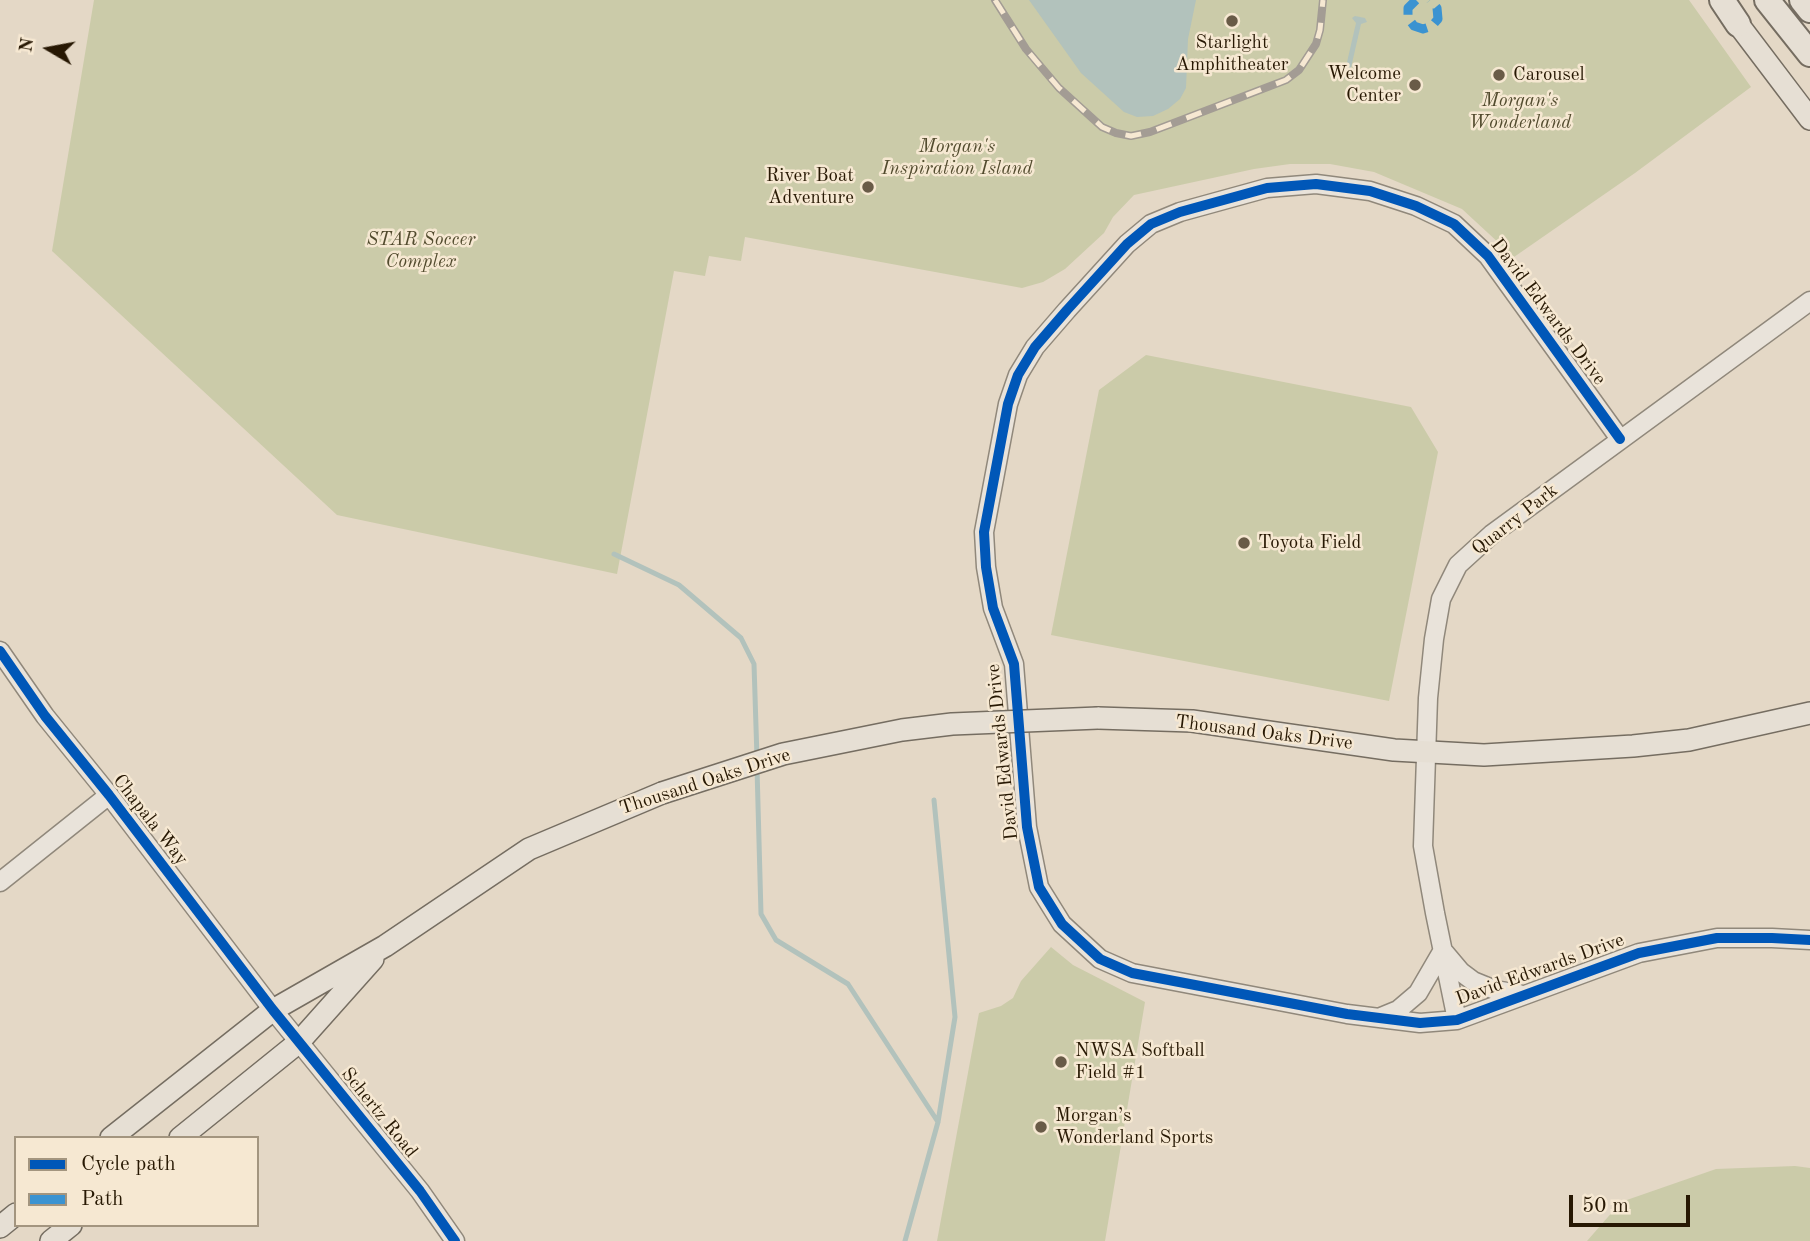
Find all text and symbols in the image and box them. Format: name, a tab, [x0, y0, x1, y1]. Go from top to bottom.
marker: Starlight Amphitheater	[1224, 13, 1240, 29]
north arrow	[14, 14, 84, 84]
place label: Starlight Amphitheater	[1175, 32, 1289, 76]
text: N	[17, 36, 38, 54]
place label: Welcome Center	[1327, 63, 1401, 107]
place label: Carousel	[1513, 64, 1585, 86]
marker: Carousel	[1491, 67, 1507, 83]
marker: Welcome Center	[1407, 77, 1423, 93]
park label: Morgan's Wonderland	[1469, 90, 1571, 134]
park label: Morgan's Inspiration Island	[881, 136, 1033, 180]
place label: River Boat Adventure	[766, 165, 854, 209]
marker: River Boat Adventure	[860, 179, 876, 195]
park label: STAR Soccer Complex	[367, 229, 475, 273]
street label: David Edwards Drive	[1485, 234, 1611, 390]
street label: Quarry Park	[1467, 479, 1563, 561]
place label: Toyota Field	[1258, 532, 1361, 554]
marker: Toyota Field	[1236, 535, 1252, 551]
street label: David Edwards Drive	[982, 663, 1024, 841]
street label: Thousand Oaks Drive	[1174, 711, 1354, 755]
street label: Thousand Oaks Drive	[617, 744, 793, 820]
street label: Chapala Way	[107, 770, 193, 870]
street label: David Edwards Drive	[1453, 929, 1627, 1011]
place label: NWSA Softball Field #1	[1075, 1040, 1205, 1084]
marker: NWSA Softball Field #1	[1053, 1054, 1069, 1070]
street label: Schertz Road	[336, 1063, 422, 1163]
place label: Morgan’s Wonderland Sports	[1055, 1105, 1213, 1149]
marker: Morgan’s Wonderland Sports	[1033, 1119, 1049, 1135]
legend	[14, 1136, 259, 1227]
text: Cycle path	[81, 1154, 176, 1175]
scale bar	[1572, 1182, 1693, 1226]
text: Path	[81, 1189, 124, 1210]
text: 50 m	[1582, 1196, 1629, 1217]

